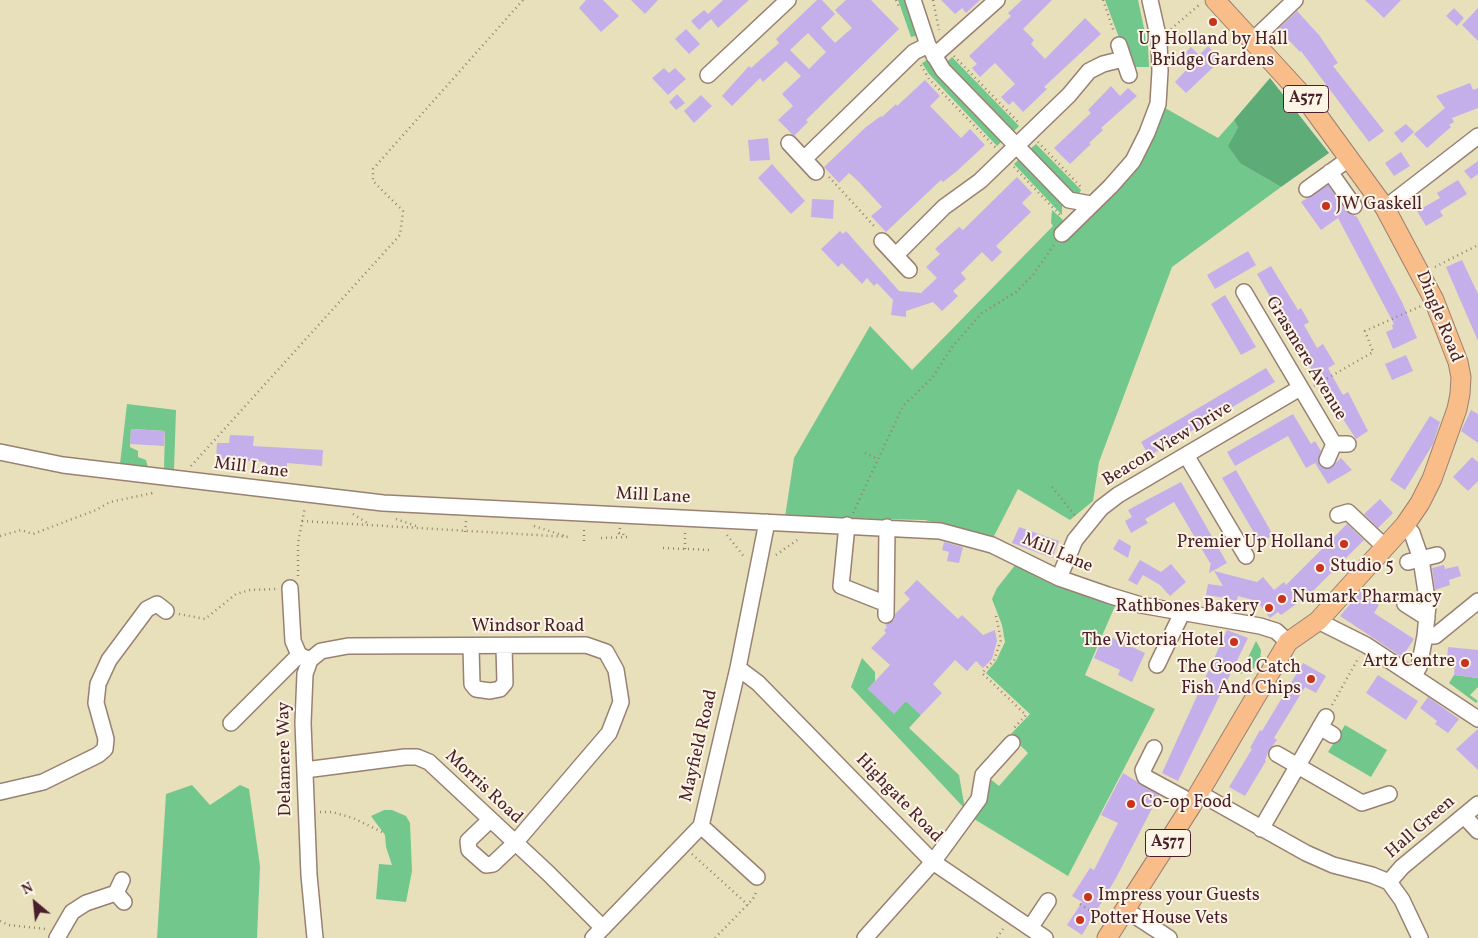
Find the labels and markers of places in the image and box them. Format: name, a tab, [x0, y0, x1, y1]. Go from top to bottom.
marker: Up Holland by Hall Bridge Gardens	[1207, 16, 1219, 28]
place label: Up Holland by Hall Bridge Gardens	[1138, 30, 1288, 72]
place label: JW Gaskell	[1336, 195, 1422, 217]
marker: JW Gaskell	[1320, 200, 1332, 212]
place label: Premier Up Holland	[1177, 533, 1334, 555]
marker: Premier Up Holland	[1338, 538, 1350, 550]
place label: Studio 5	[1330, 557, 1394, 579]
marker: Studio 5	[1314, 562, 1326, 574]
place label: Numark Pharmacy	[1292, 588, 1442, 610]
marker: Numark Pharmacy	[1276, 593, 1288, 605]
place label: Rathbones Bakery	[1115, 597, 1259, 619]
marker: Rathbones Bakery	[1263, 602, 1275, 614]
place label: The Victoria Hotel	[1082, 631, 1224, 653]
marker: The Victoria Hotel	[1228, 636, 1240, 648]
place label: Artz Centre	[1362, 652, 1455, 674]
marker: Artz Centre	[1459, 657, 1471, 669]
place label: The Good Catch Fish And Chips	[1177, 658, 1301, 701]
marker: The Good Catch Fish And Chips	[1305, 673, 1317, 685]
place label: Co-op Food	[1141, 793, 1232, 815]
marker: Co-op Food	[1125, 798, 1137, 810]
place label: Impress your Guests	[1098, 886, 1260, 908]
marker: Impress your Guests	[1082, 891, 1094, 903]
place label: Potter House Vets	[1090, 909, 1228, 931]
marker: Potter House Vets	[1074, 914, 1086, 926]

